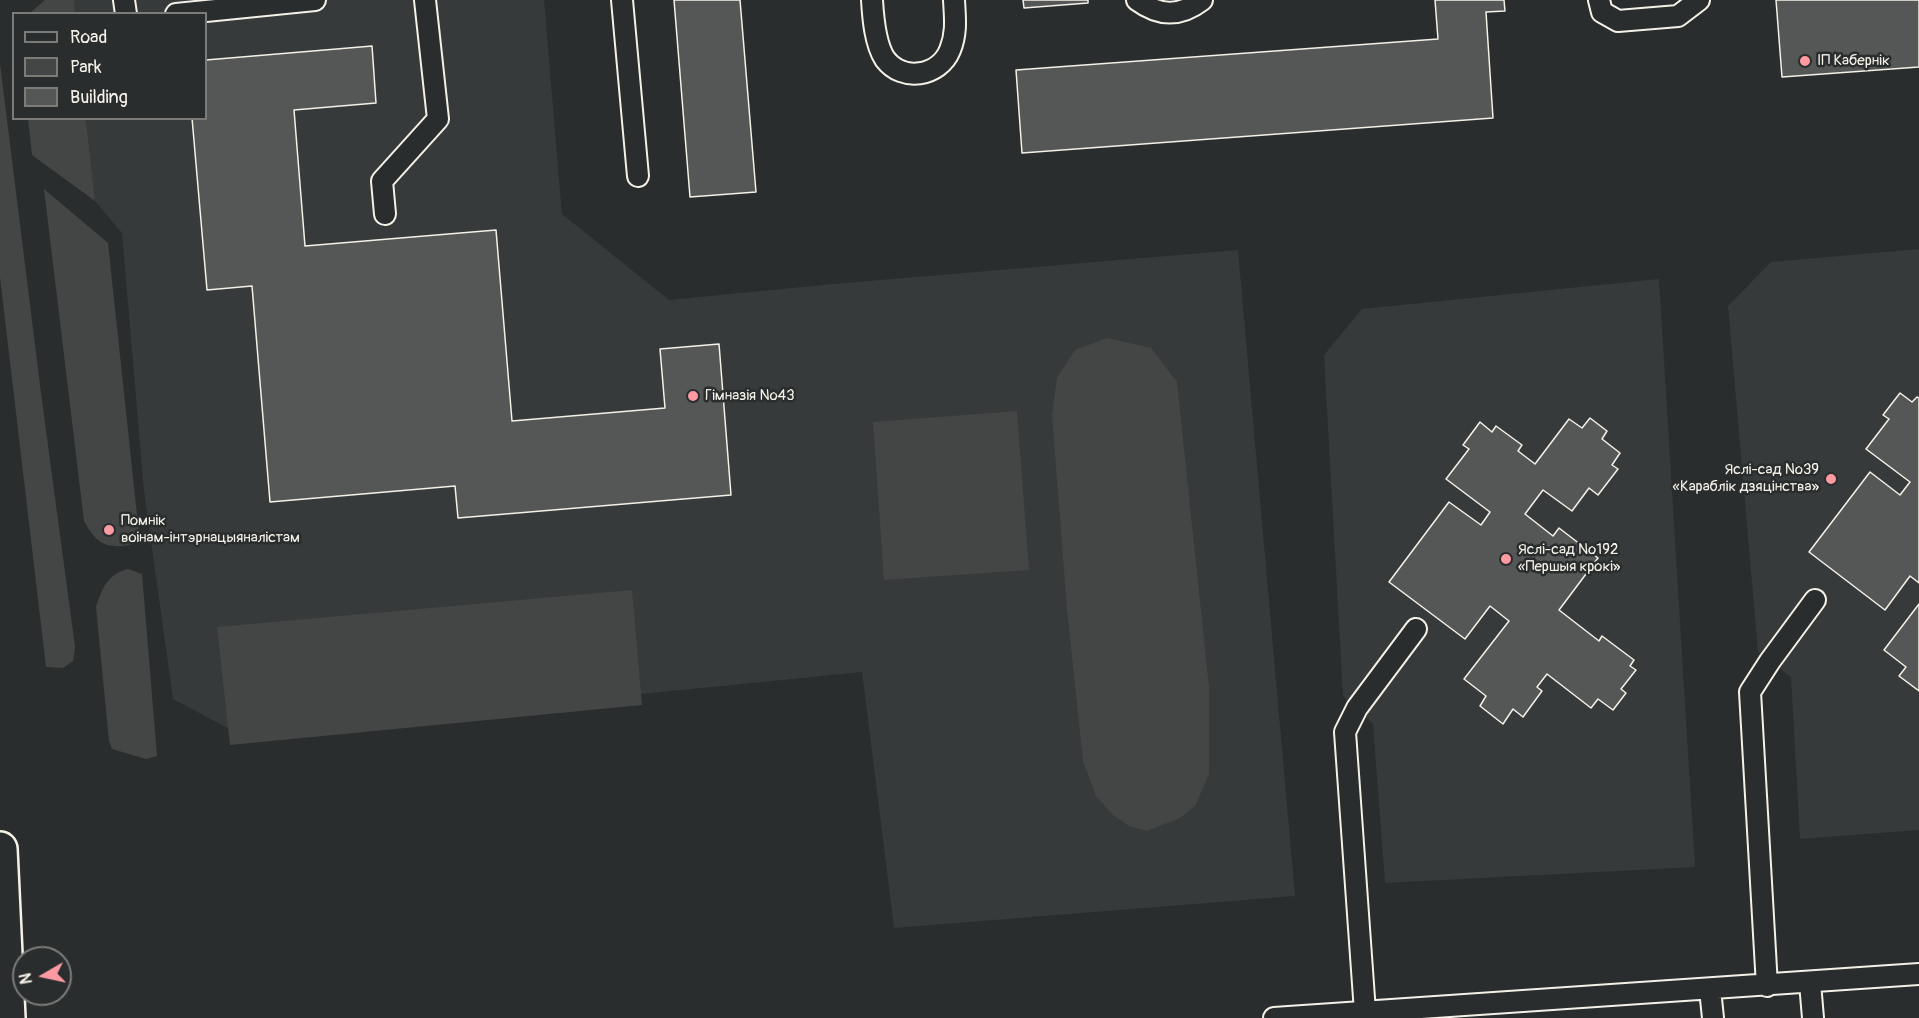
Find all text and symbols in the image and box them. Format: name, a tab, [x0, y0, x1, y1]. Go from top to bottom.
legend	[12, 12, 207, 120]
text: Road	[70, 26, 107, 49]
place label: ІП Кабернік	[1817, 52, 1890, 70]
marker: ІП Кабернік	[1798, 54, 1812, 68]
text: Park	[70, 56, 102, 79]
text: Building	[70, 86, 128, 109]
place label: Гімназія №43	[705, 387, 795, 405]
marker: Гімназія №43	[686, 389, 700, 403]
place label: Яслі-сад №39 «Караблік дзяцінства»	[1673, 461, 1819, 496]
marker: Яслі-сад №39 «Караблік дзяцінства»	[1824, 472, 1838, 486]
place label: Помнік воінам-інтэрнацыяналістам	[121, 512, 300, 547]
marker: Помнік воінам-інтэрнацыяналістам	[102, 523, 116, 537]
place label: Яслі-сад №192 «Першыя крокі»	[1518, 541, 1620, 576]
marker: Яслі-сад №192 «Першыя крокі»	[1499, 552, 1513, 566]
north arrow	[12, 946, 72, 1006]
text: N	[15, 972, 37, 985]

